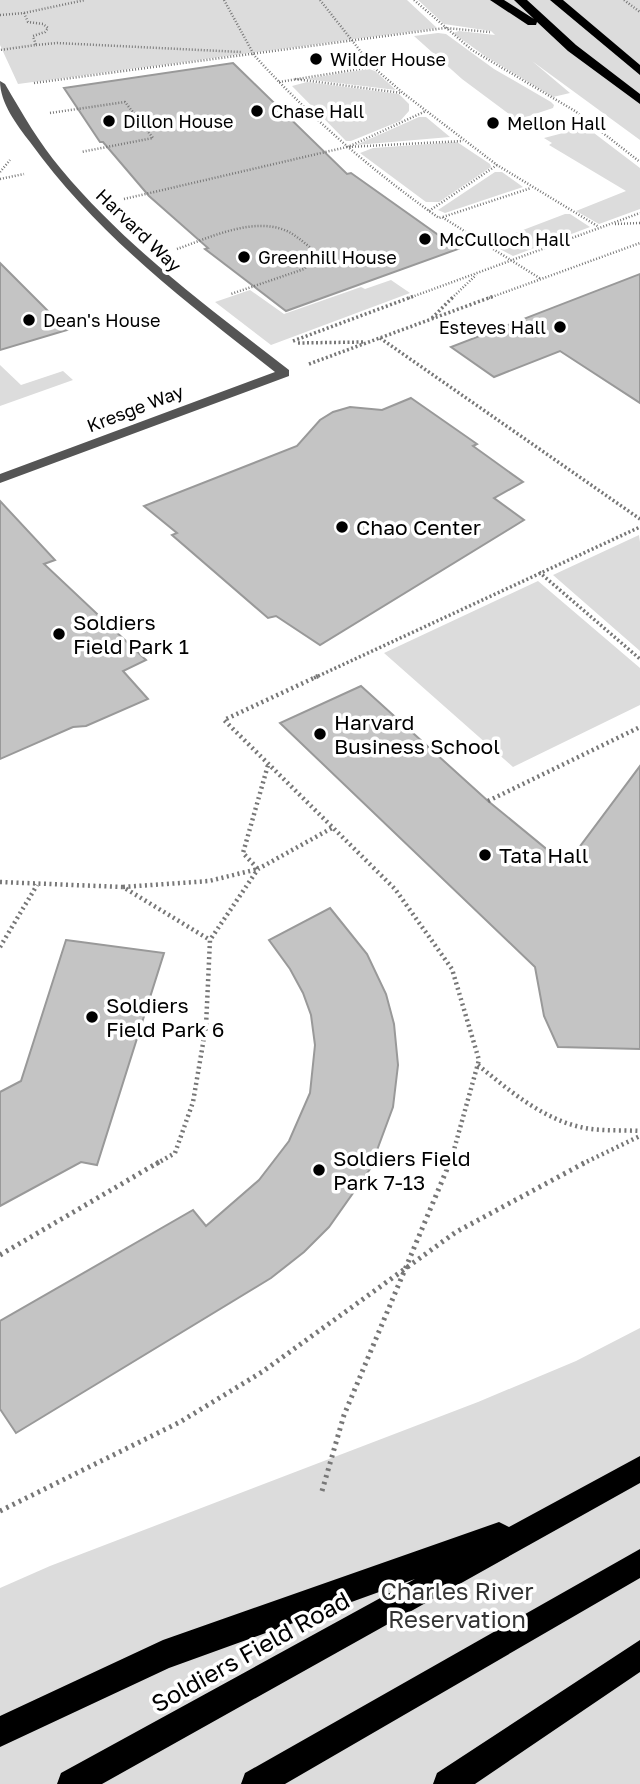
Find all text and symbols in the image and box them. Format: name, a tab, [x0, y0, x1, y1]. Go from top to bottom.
place label: Wilder House	[330, 48, 446, 70]
marker: Wilder House	[308, 51, 324, 67]
place label: Chase Hall	[271, 100, 365, 122]
marker: Chase Hall	[249, 103, 265, 119]
place label: Dillon House	[123, 110, 233, 132]
place label: Mellon Hall	[507, 112, 606, 134]
marker: Dillon House	[101, 113, 117, 129]
marker: Mellon Hall	[485, 115, 501, 131]
street label: Harvard Way	[92, 184, 186, 276]
place label: McCulloch Hall	[439, 228, 571, 250]
marker: McCulloch Hall	[417, 231, 433, 247]
place label: Greenhill House	[258, 246, 397, 268]
marker: Greenhill House	[236, 249, 252, 265]
place label: Dean's House	[43, 309, 160, 331]
marker: Dean's House	[21, 312, 37, 328]
place label: Esteves Hall	[439, 316, 546, 338]
marker: Esteves Hall	[552, 319, 568, 335]
street label: Kresge Way	[84, 380, 186, 436]
place label: Chao Center	[356, 514, 481, 540]
marker: Chao Center	[334, 519, 350, 535]
place label: Soldiers Field Park 1	[73, 609, 189, 659]
marker: Soldiers Field Park 1	[51, 626, 67, 642]
place label: Harvard Business School	[334, 709, 500, 759]
marker: Harvard Business School	[312, 726, 328, 742]
place label: Tata Hall	[499, 842, 589, 868]
marker: Tata Hall	[477, 847, 493, 863]
place label: Soldiers Field Park 6	[106, 992, 224, 1042]
marker: Soldiers Field Park 6	[84, 1009, 100, 1025]
place label: Soldiers Field Park 7-13	[333, 1145, 471, 1195]
marker: Soldiers Field Park 7-13	[311, 1162, 327, 1178]
park label: Charles River Reservation	[380, 1576, 534, 1633]
street label: Soldiers Field Road	[146, 1584, 354, 1718]

